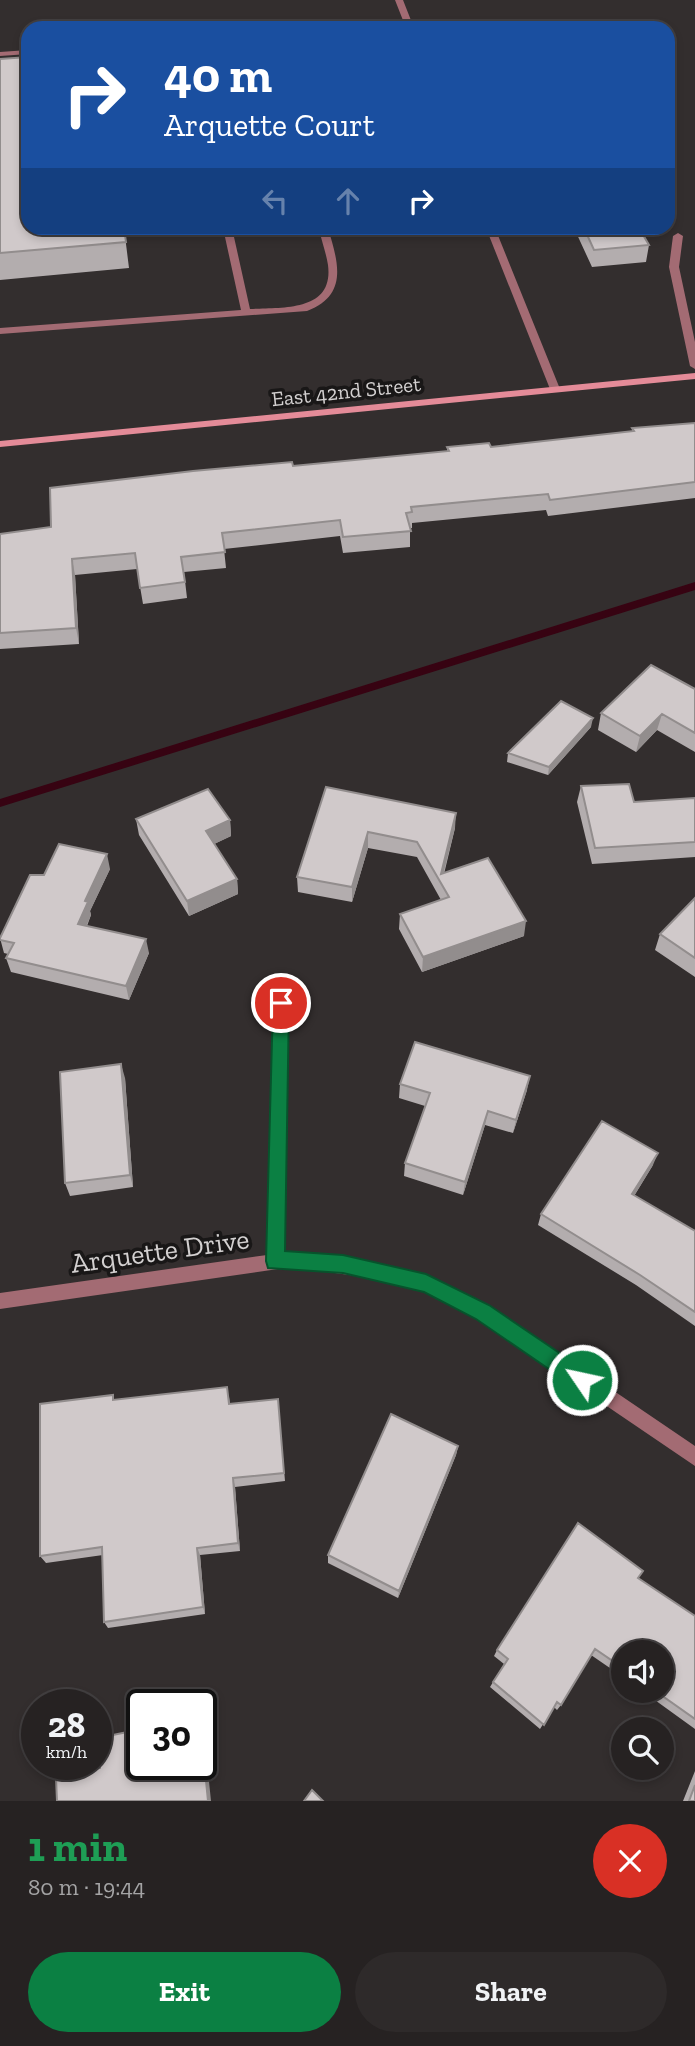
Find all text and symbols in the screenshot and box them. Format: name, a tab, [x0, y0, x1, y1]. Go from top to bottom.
text: 40 m	[164, 46, 272, 105]
icon: right	[49, 49, 140, 140]
text: Arquette Court	[164, 106, 375, 144]
icon: left	[256, 182, 294, 220]
icon: ahead	[329, 182, 367, 220]
icon: right	[402, 182, 440, 220]
street label: East 42nd Street	[270, 371, 422, 411]
pin	[251, 973, 311, 1033]
icon: arrive	[262, 984, 300, 1022]
street label: Arquette Drive	[69, 1222, 251, 1280]
position arrow	[545, 1343, 619, 1417]
map controls	[611, 1640, 674, 1780]
button: sound	[611, 1640, 674, 1703]
speed limit sign: 30	[126, 1689, 217, 1780]
text: 28	[48, 1704, 85, 1746]
button: search	[611, 1717, 674, 1780]
text: km/h	[46, 1741, 87, 1763]
text: 1 min	[28, 1821, 127, 1872]
button: close	[593, 1824, 667, 1898]
text: 80 m · 19:44	[28, 1873, 145, 1901]
button: Exit	[28, 1952, 341, 2032]
button: Share	[355, 1952, 667, 2032]

